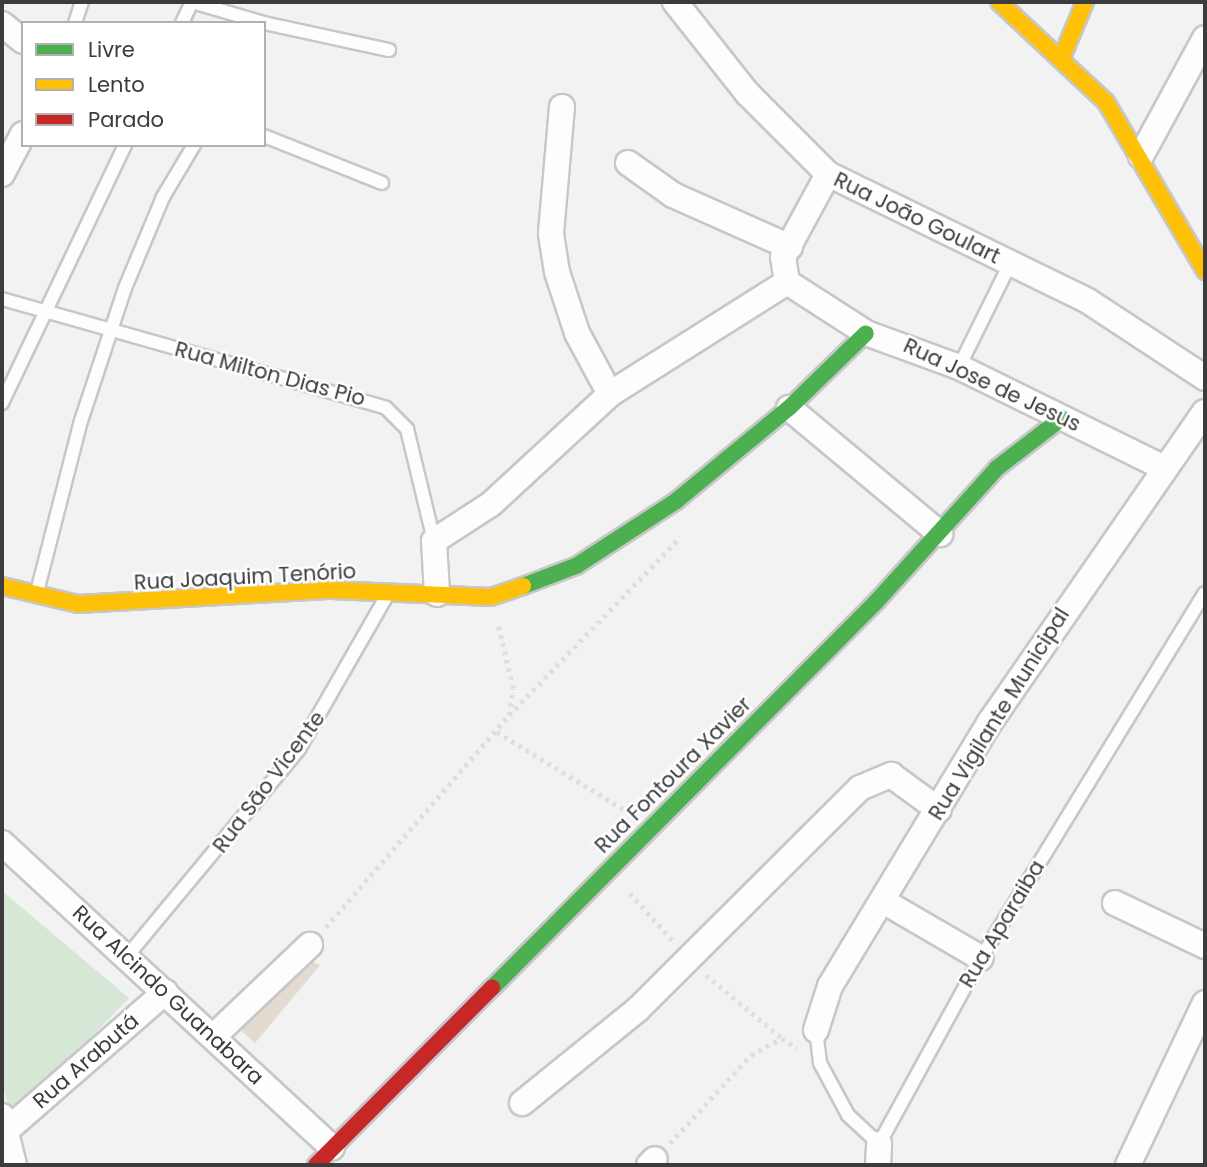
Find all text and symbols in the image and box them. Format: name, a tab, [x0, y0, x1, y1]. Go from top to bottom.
legend	[21, 21, 266, 147]
text: Livre	[88, 35, 135, 64]
text: Lento	[88, 70, 145, 99]
text: Parado	[88, 105, 164, 134]
street label: Rua Joāo Goulart	[830, 167, 1004, 269]
street label: Rua Jose de Jesus	[899, 333, 1085, 437]
street label: Rua Milton Dias Pio	[172, 336, 368, 412]
street label: Rua Joaquim Tenório	[133, 559, 357, 595]
street label: Rua Vigilante Municipal	[923, 603, 1075, 825]
street label: Rua Fontoura Xavier	[590, 692, 756, 858]
street label: Rua Sāo Vicente	[208, 706, 330, 858]
street label: Rua Aparaiba	[954, 856, 1050, 992]
street label: Rua Alcindo Guanabara	[67, 900, 269, 1090]
street label: Rua Arabutá	[28, 1008, 144, 1114]

